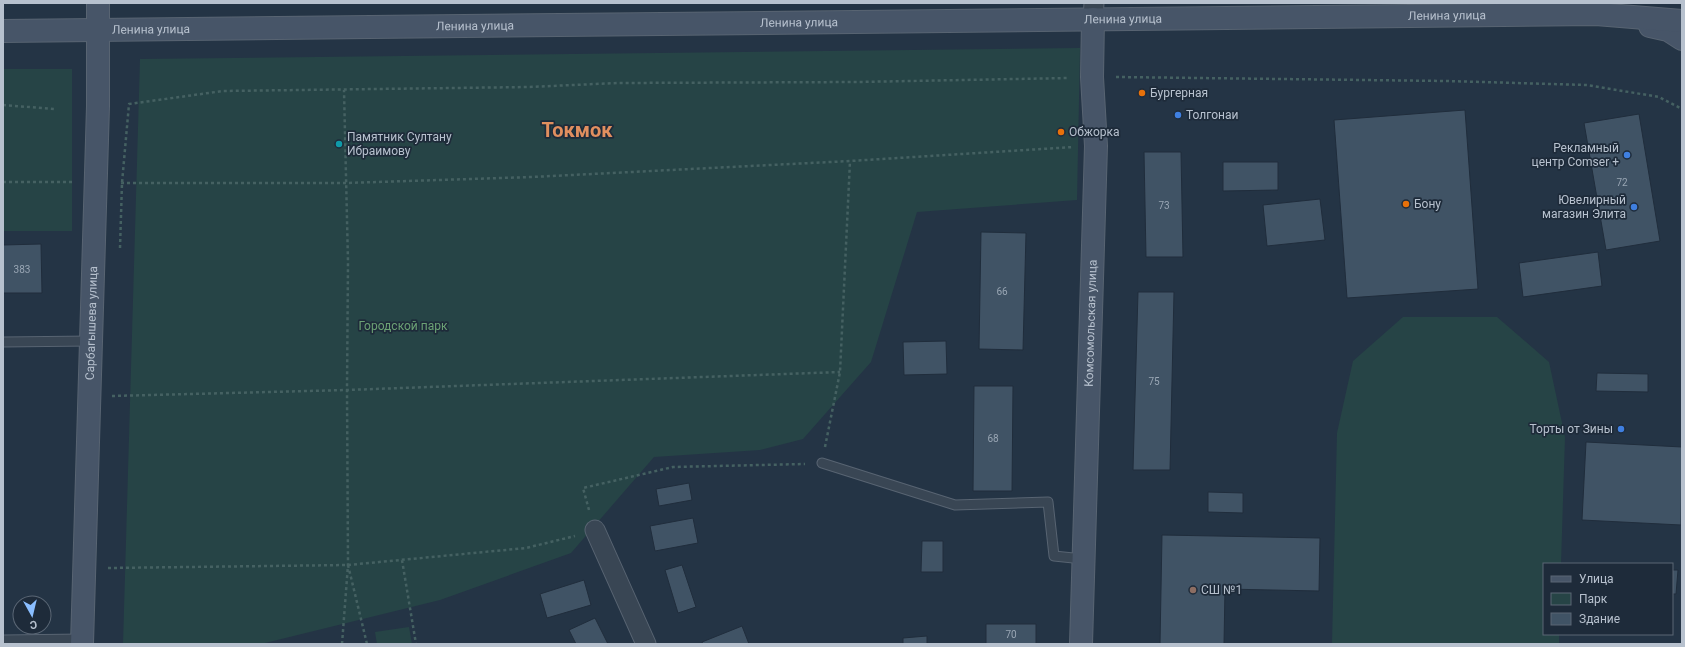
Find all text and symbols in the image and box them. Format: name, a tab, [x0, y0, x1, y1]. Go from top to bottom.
street label: Ленина улица	[1408, 8, 1486, 23]
street label: Ленина улица	[1084, 12, 1162, 26]
street label: Ленина улица	[760, 15, 838, 30]
street label: Ленина улица	[436, 19, 514, 33]
street label: Ленина улица	[112, 22, 190, 37]
place label: Бургерная	[1150, 86, 1208, 100]
marker: Бургерная	[1137, 88, 1147, 98]
place label: Толгонаи	[1186, 108, 1238, 122]
marker: Толгонаи	[1173, 110, 1183, 120]
district label: Токмок	[542, 118, 613, 142]
place label: Обжорка	[1069, 125, 1119, 139]
marker: Обжорка	[1056, 127, 1066, 137]
place label: Памятник Султану Ибраимову	[347, 130, 452, 158]
marker: Памятник Султану Ибраимову	[334, 139, 344, 149]
place label: Рекламный центр Comser +	[1532, 141, 1619, 169]
marker: Рекламный центр Comser +	[1622, 150, 1632, 160]
house number: 72	[1616, 177, 1628, 188]
place label: Ювелирный магазин Элита	[1542, 193, 1626, 221]
place label: Бону	[1414, 197, 1441, 211]
marker: Бону	[1401, 199, 1411, 209]
house number: 73	[1158, 200, 1170, 211]
marker: Ювелирный магазин Элита	[1629, 202, 1639, 212]
street label: Комсомольская улица	[1082, 259, 1100, 387]
house number: 383	[14, 264, 30, 275]
street label: Сарбагышева улица	[83, 266, 100, 380]
house number: 66	[996, 286, 1008, 297]
park label: Городской парк	[359, 319, 448, 333]
house number: 75	[1148, 376, 1160, 387]
place label: Торты от Зины	[1529, 422, 1613, 436]
marker: Торты от Зины	[1616, 424, 1626, 434]
house number: 68	[987, 433, 999, 444]
legend	[1543, 563, 1673, 635]
text: Улица	[1579, 572, 1614, 586]
place label: СШ №1	[1201, 583, 1242, 597]
marker: СШ №1	[1188, 585, 1198, 595]
text: Парк	[1579, 592, 1608, 606]
north arrow	[12, 595, 52, 635]
text: Здание	[1579, 612, 1620, 626]
text: С	[29, 617, 38, 631]
house number: 70	[1005, 629, 1017, 640]

